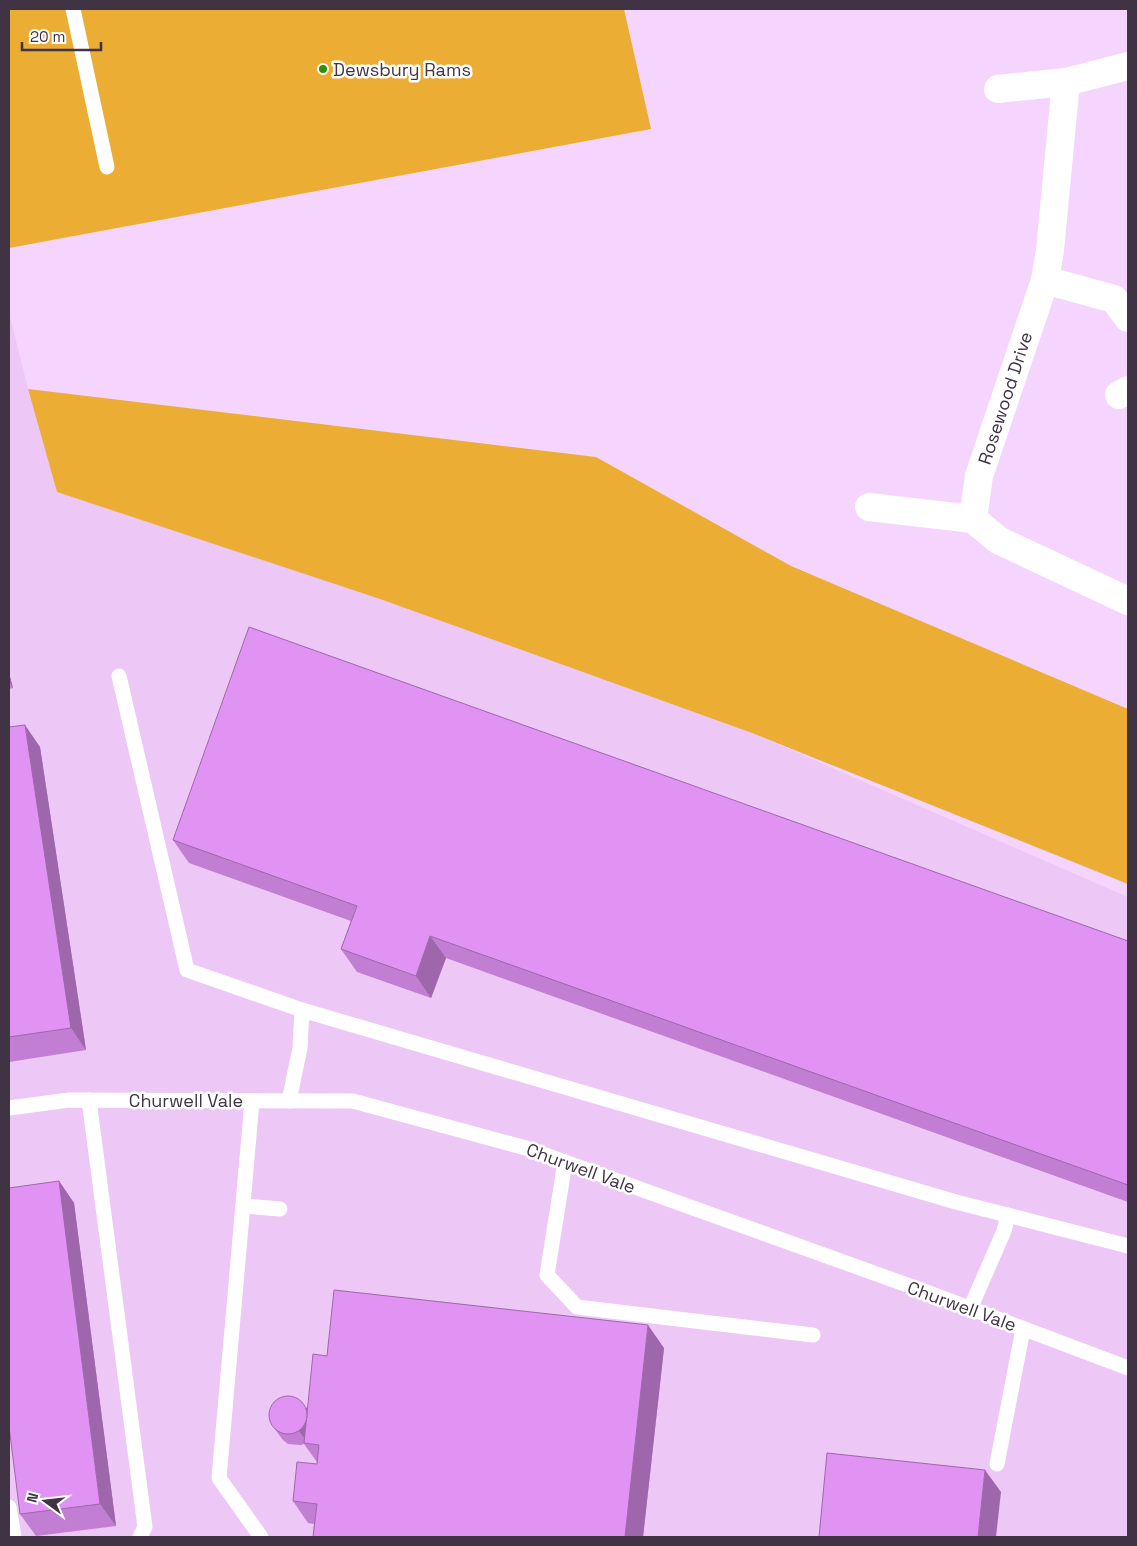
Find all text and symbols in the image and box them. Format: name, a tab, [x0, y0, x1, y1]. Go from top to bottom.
scale bar	[22, 20, 101, 52]
text: 20 m	[30, 27, 65, 46]
place label: Dewsbury Rams	[333, 58, 471, 81]
marker: Dewsbury Rams	[317, 63, 329, 75]
street label: Rosewood Drive	[973, 329, 1037, 467]
street label: Churwell Vale	[129, 1089, 243, 1112]
street label: Churwell Vale	[523, 1138, 639, 1198]
street label: Churwell Vale	[904, 1276, 1020, 1336]
north arrow	[20, 1476, 70, 1526]
text: N	[23, 1491, 42, 1505]

